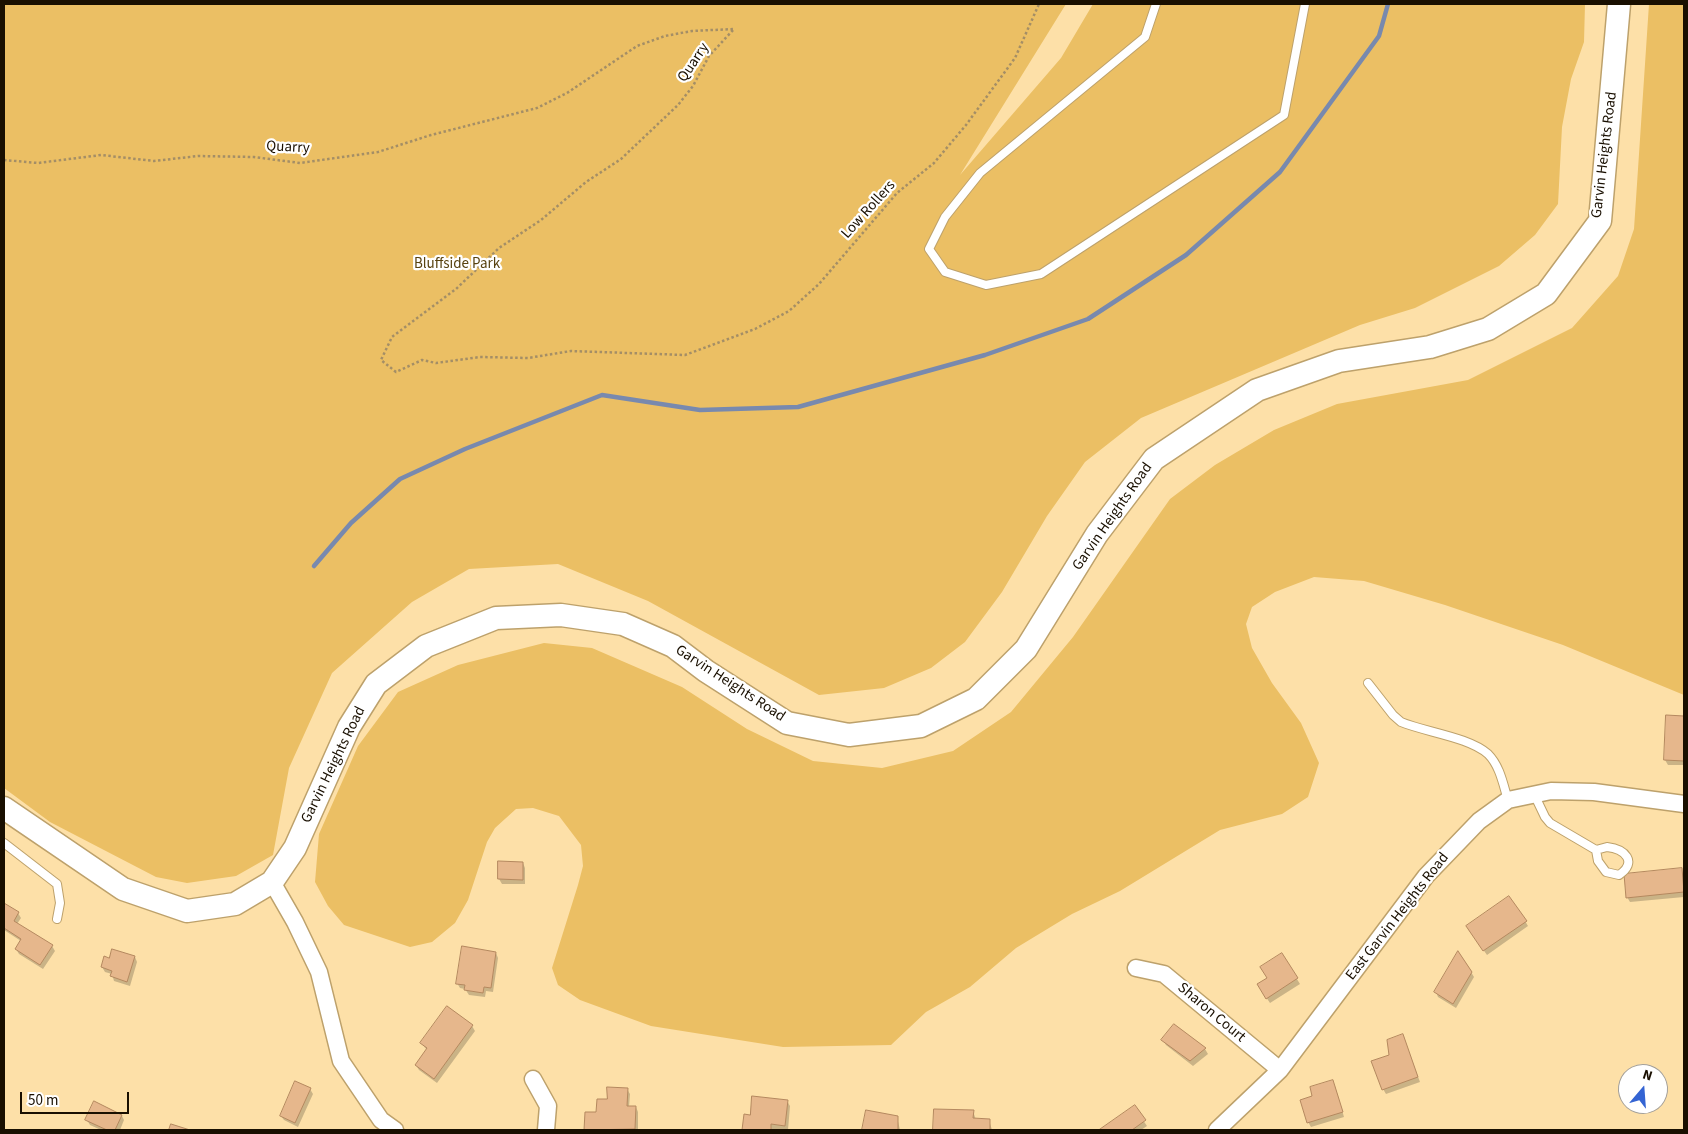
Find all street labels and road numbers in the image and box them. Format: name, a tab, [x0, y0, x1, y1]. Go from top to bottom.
street label: Quarry	[674, 40, 714, 86]
street label: Garvin Heights Road	[1588, 91, 1622, 219]
street label: Quarry	[266, 138, 310, 158]
street label: Low Rollers	[838, 177, 900, 243]
street label: Garvin Heights Road	[1069, 460, 1157, 574]
street label: Garvin Heights Road	[672, 642, 788, 726]
street label: Garvin Heights Road	[298, 704, 370, 826]
street label: East Garvin Heights Road	[1343, 850, 1453, 984]
street label: Sharon Court	[1173, 979, 1249, 1047]

